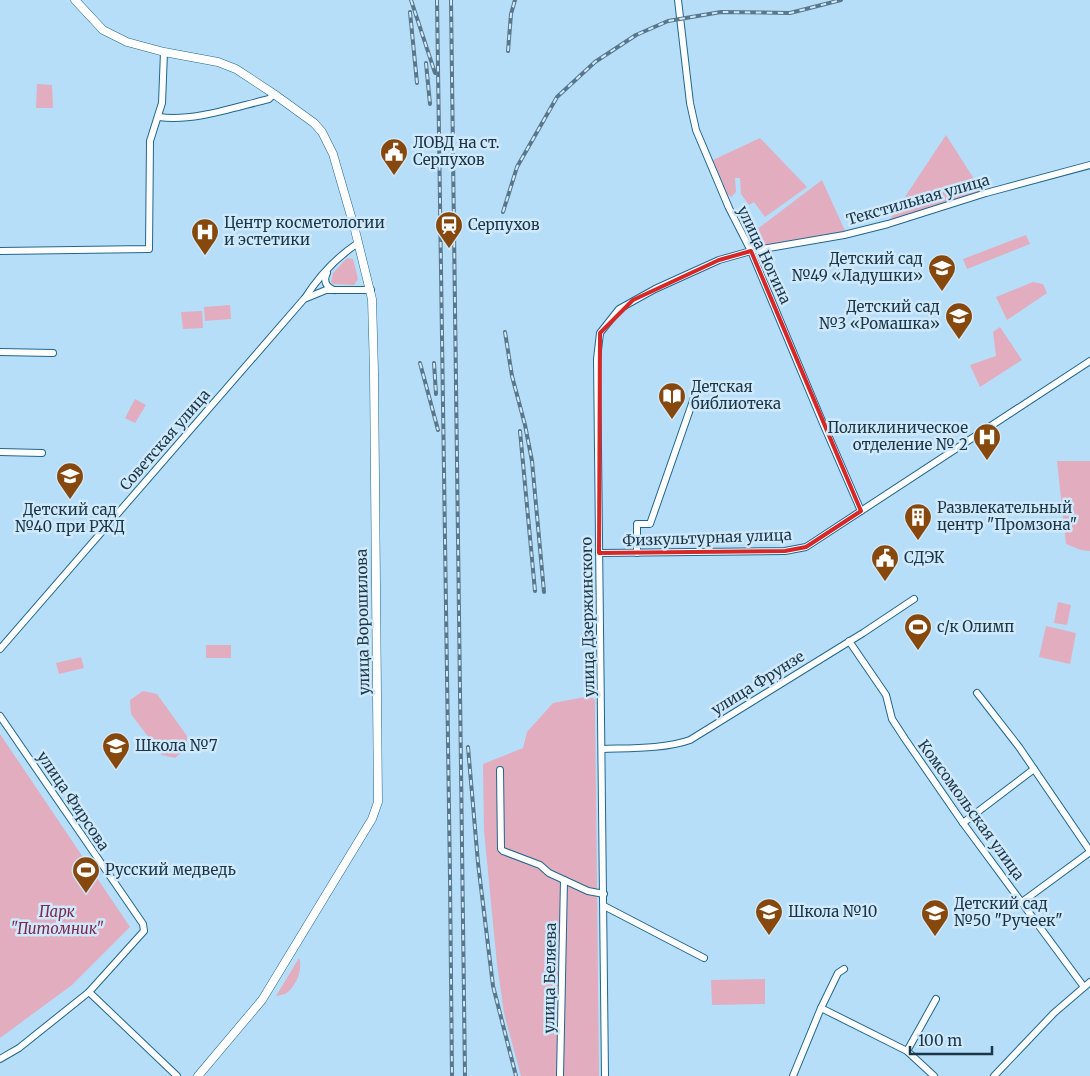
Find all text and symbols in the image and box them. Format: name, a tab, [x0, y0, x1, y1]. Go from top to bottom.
place label: ЛОВД на ст. Серпухов	[413, 133, 500, 169]
public building icon: ЛОВД на ст. Серпухов	[379, 137, 409, 176]
street label: Текстильная улица	[844, 170, 992, 229]
street label: улица Ногина	[733, 203, 796, 307]
station icon: Серпухов	[434, 210, 464, 249]
place label: Центр косметологии и эстетики	[224, 213, 385, 249]
place label: Серпухов	[468, 215, 540, 234]
hospital icon: Центр косметологии и эстетики	[190, 217, 220, 256]
place label: Детский сад №49 «Ладушки»	[792, 249, 923, 285]
school or university icon: Детский сад №49 «Ладушки»	[927, 253, 957, 292]
place label: Детский сад №3 «Ромашка»	[819, 297, 940, 333]
school or university icon: Детский сад №3 «Ромашка»	[944, 301, 974, 340]
place label: Детская библиотека	[691, 377, 781, 413]
library icon: Детская библиотека	[657, 381, 687, 420]
street label: Советская улица	[115, 385, 214, 494]
place label: Поликлиническое отделение № 2	[827, 418, 968, 454]
hospital icon: Поликлиническое отделение № 2	[972, 422, 1002, 461]
school or university icon: Детский сад №40 при РЖД	[55, 461, 85, 500]
place label: Развлекательный центр "Промзона"	[937, 498, 1077, 534]
place label: Детский сад №40 при РЖД	[15, 500, 125, 536]
building icon: Развлекательный центр "Промзона"	[903, 502, 933, 541]
street label: Физкультурная улица	[622, 525, 792, 550]
street label: улица Дзержинского	[577, 536, 598, 697]
public building icon: СДЭК	[870, 543, 900, 582]
place label: СДЭК	[904, 548, 945, 567]
street label: улица Ворошилова	[352, 549, 373, 695]
sports icon: с/к Олимп	[903, 612, 933, 651]
place label: с/к Олимп	[937, 617, 1014, 636]
street label: улица Фрунзе	[708, 646, 808, 719]
school or university icon: Школа №7	[101, 731, 131, 770]
place label: Школа №7	[135, 736, 218, 755]
street label: Комсомольская улица	[914, 736, 1029, 884]
street label: улица Фирсова	[33, 747, 114, 854]
sports icon: Русский медведь	[71, 855, 101, 894]
place label: Русский медведь	[105, 860, 236, 879]
place label: Детский сад №50 "Ручеек"	[954, 894, 1063, 930]
school or university icon: Школа №10	[754, 897, 784, 936]
school or university icon: Детский сад №50 "Ручеек"	[920, 898, 950, 937]
park label: Парк "Питомник"	[10, 902, 104, 938]
place label: Школа №10	[788, 902, 877, 921]
street label: улица Беляева	[539, 922, 560, 1034]
scale bar	[910, 1024, 992, 1056]
text: 100 m	[918, 1031, 962, 1050]

